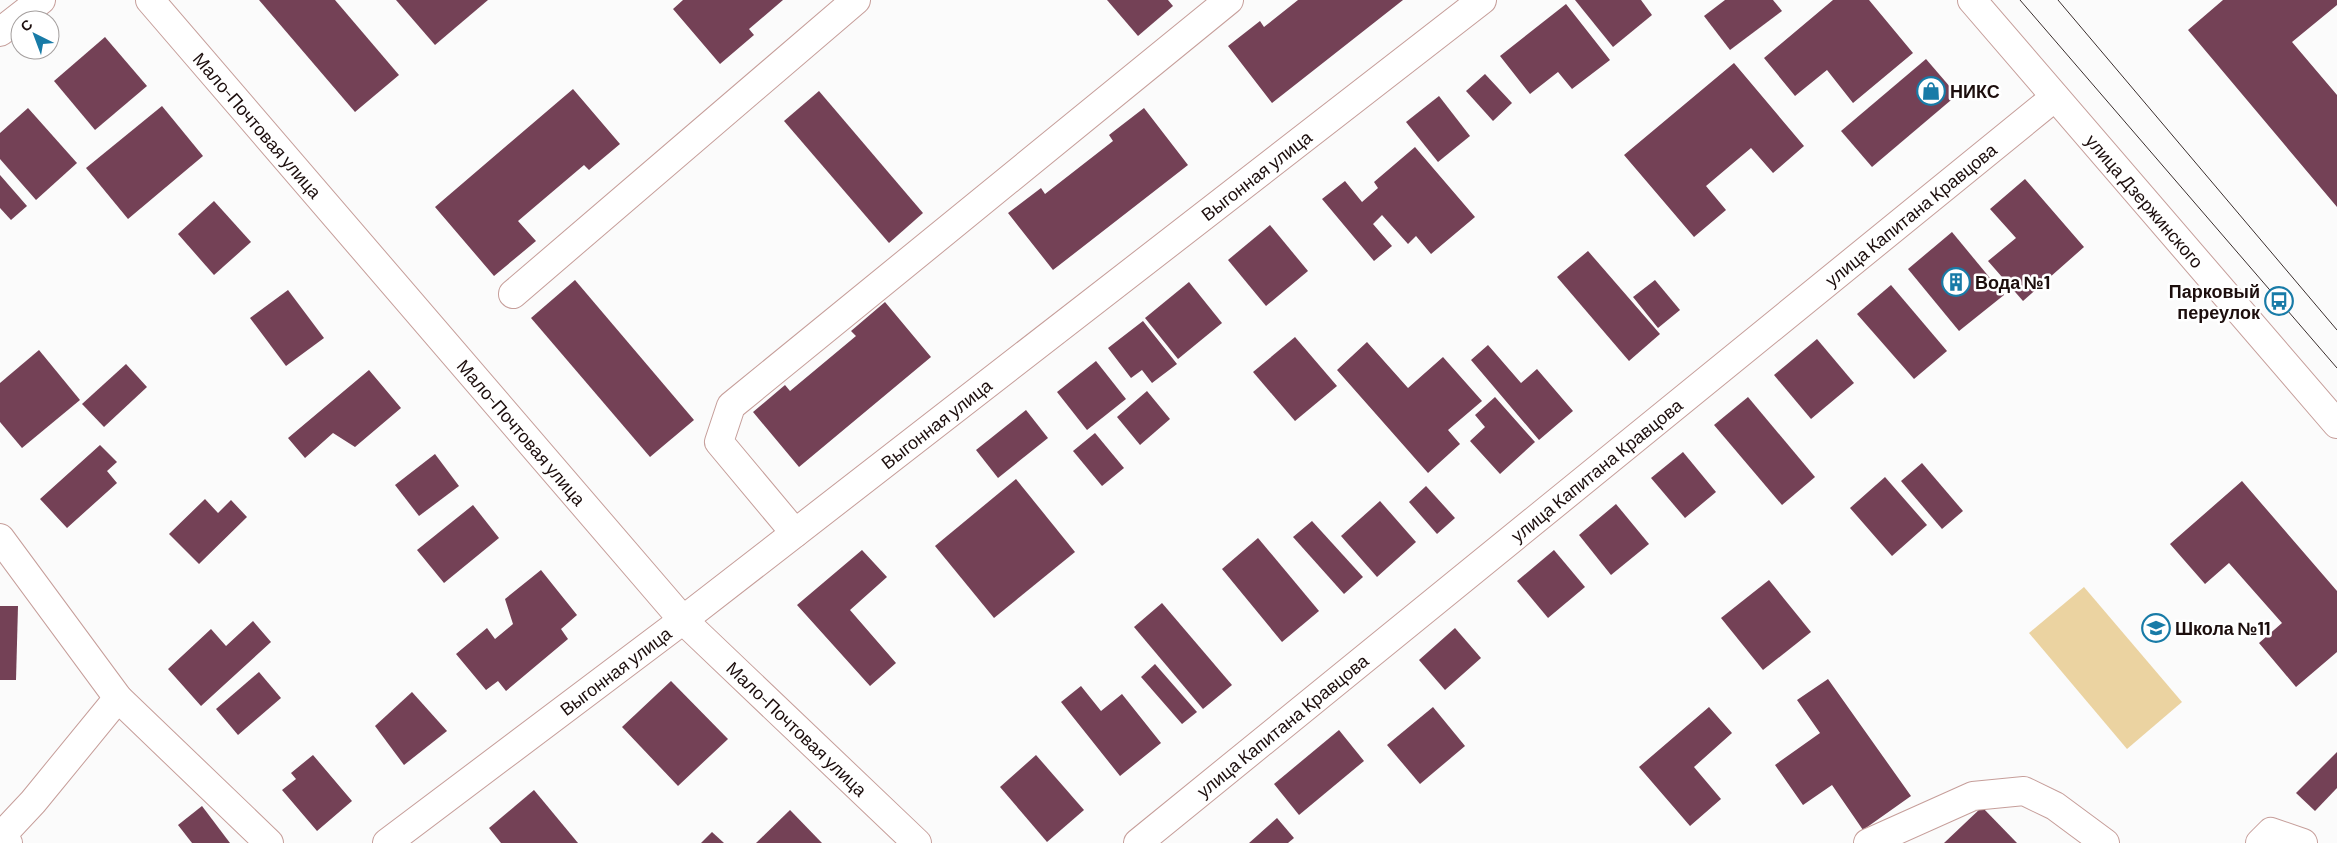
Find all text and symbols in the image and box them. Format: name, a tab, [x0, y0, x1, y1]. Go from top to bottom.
north arrow	[10, 10, 60, 60]
text: С	[17, 15, 35, 35]
street label: Мало-Почтовая улица	[189, 48, 327, 203]
shop icon: НИКС	[1916, 76, 1946, 106]
place label: НИКС	[1950, 80, 2000, 102]
street label: Выгонная улица	[1196, 125, 1317, 225]
street label: улица Дзержинского	[2081, 129, 2208, 272]
street label: улица Капитана Кравцова	[1820, 138, 2002, 291]
building icon: Вода №1	[1941, 267, 1971, 297]
place label: Вода №1	[1975, 271, 2050, 293]
place label: Парковый переулок	[2169, 280, 2261, 323]
bus stop icon: Парковый переулок	[2264, 286, 2294, 316]
street label: Мало-Почтовая улица	[453, 355, 591, 510]
street label: Выгонная улица	[876, 373, 997, 473]
street label: улица Капитана Кравцова	[1506, 393, 1687, 546]
school or university icon: Школа №11	[2141, 613, 2171, 643]
place label: Школа №11	[2175, 617, 2270, 639]
street label: Выгонная улица	[555, 621, 676, 720]
street label: улица Капитана Кравцова	[1192, 649, 1373, 802]
street label: Мало-Почтовая улица	[722, 657, 872, 801]

